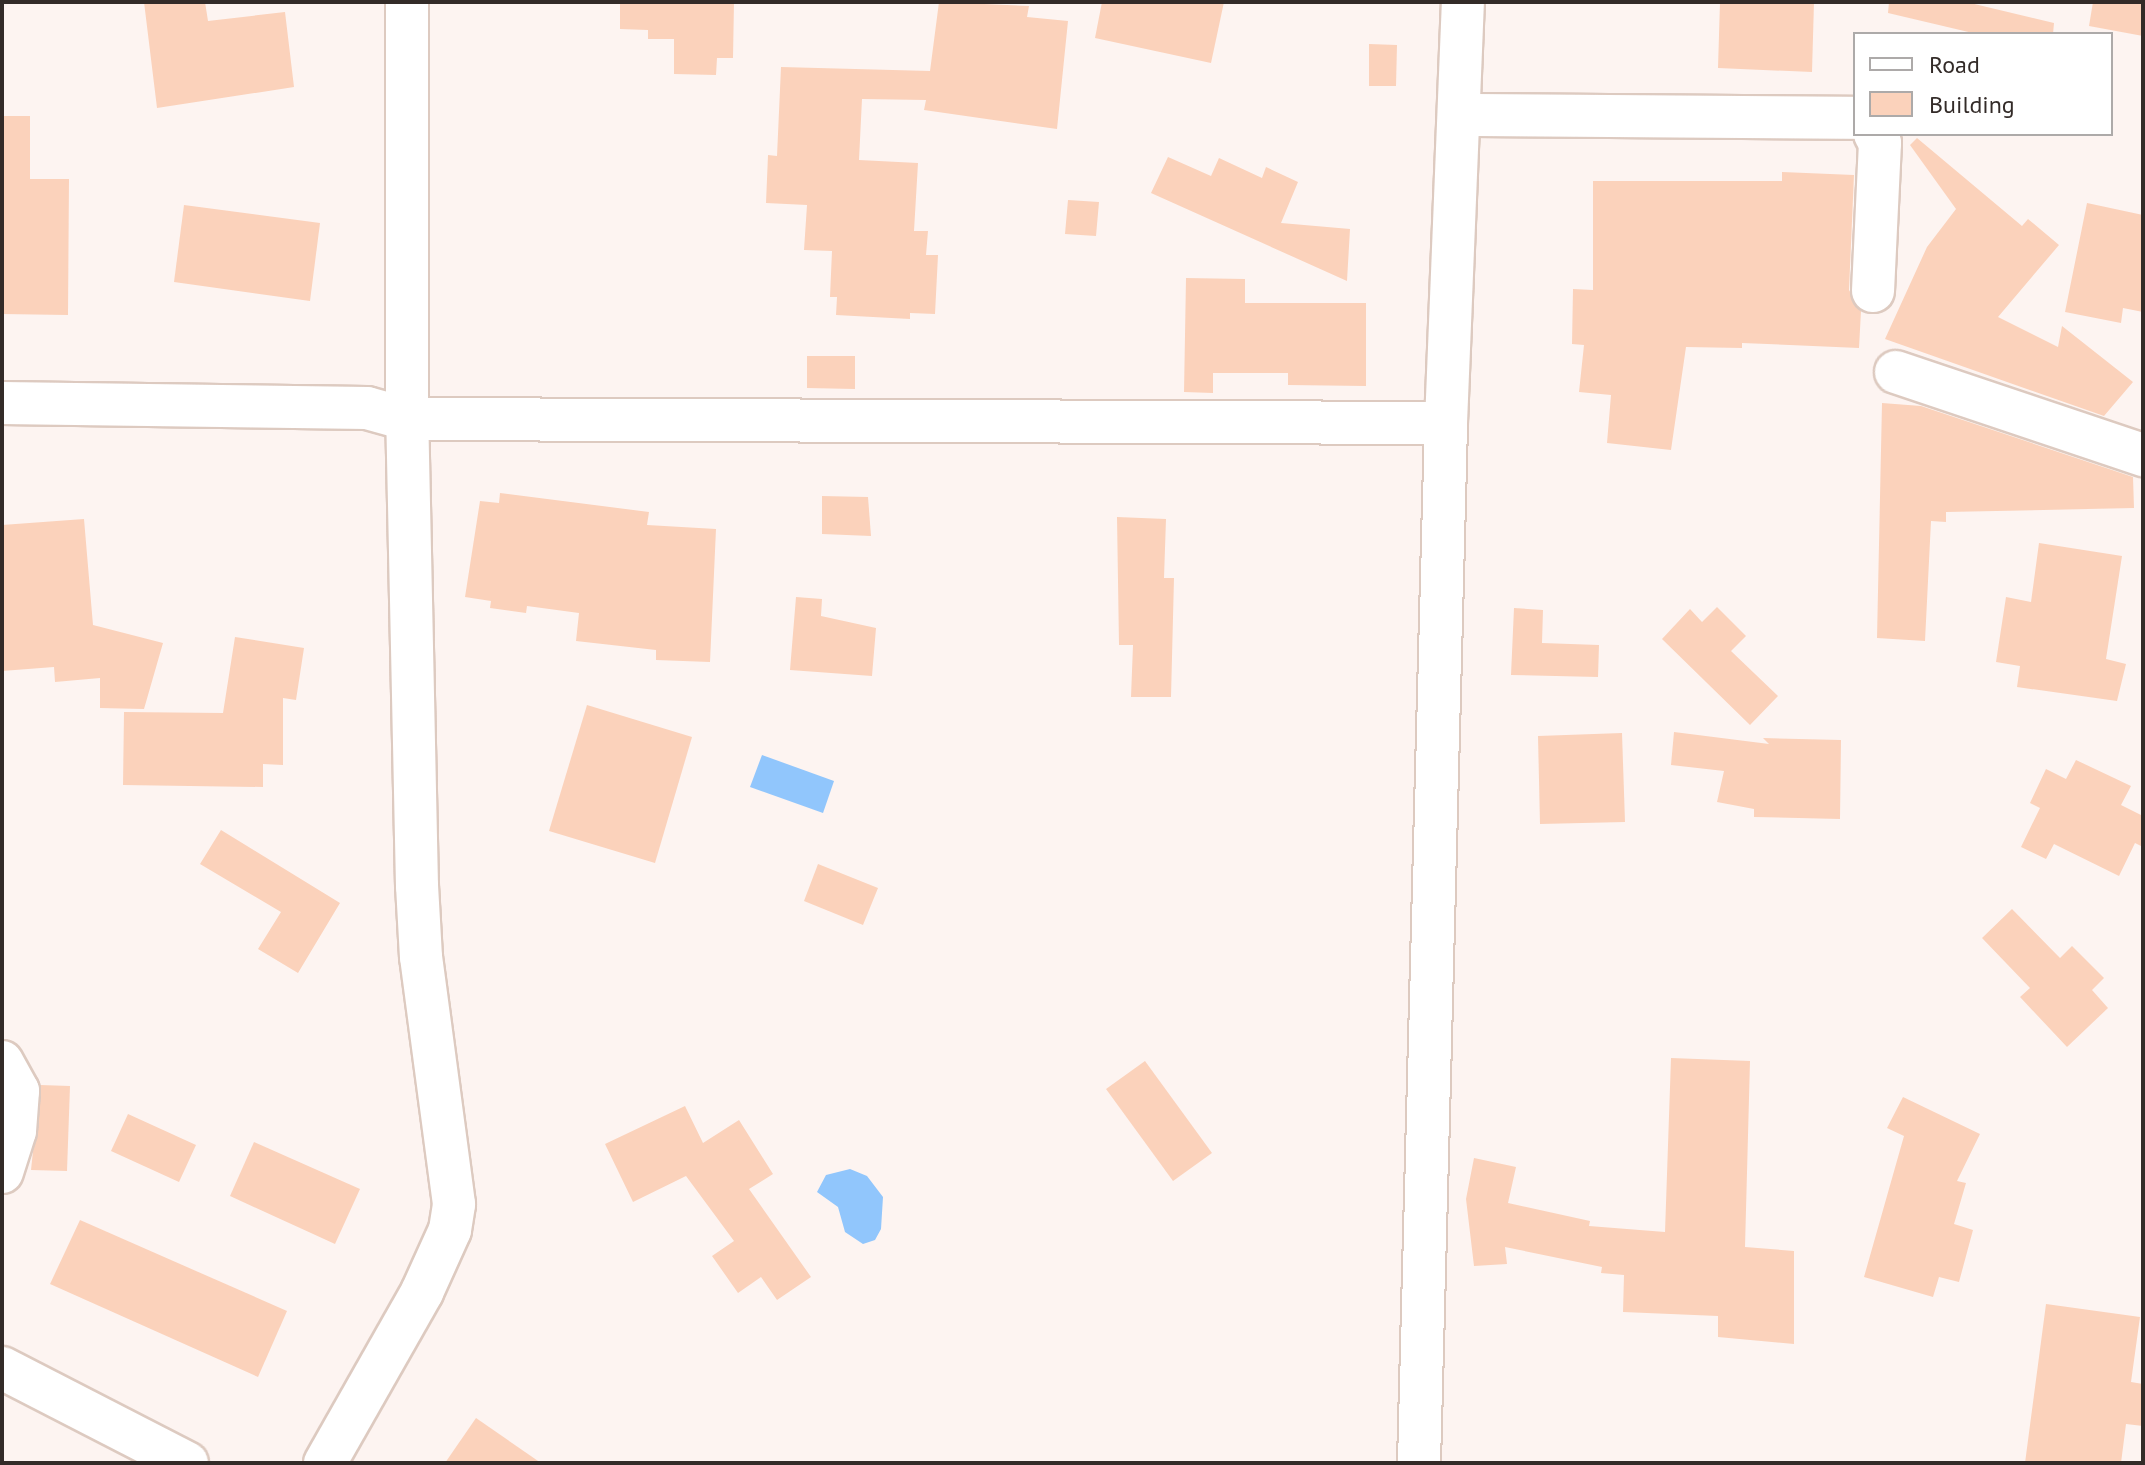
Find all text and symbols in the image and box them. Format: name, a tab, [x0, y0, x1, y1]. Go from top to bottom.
legend	[1853, 32, 2113, 136]
text: Road	[1929, 49, 1980, 80]
text: Building	[1929, 89, 2015, 120]

